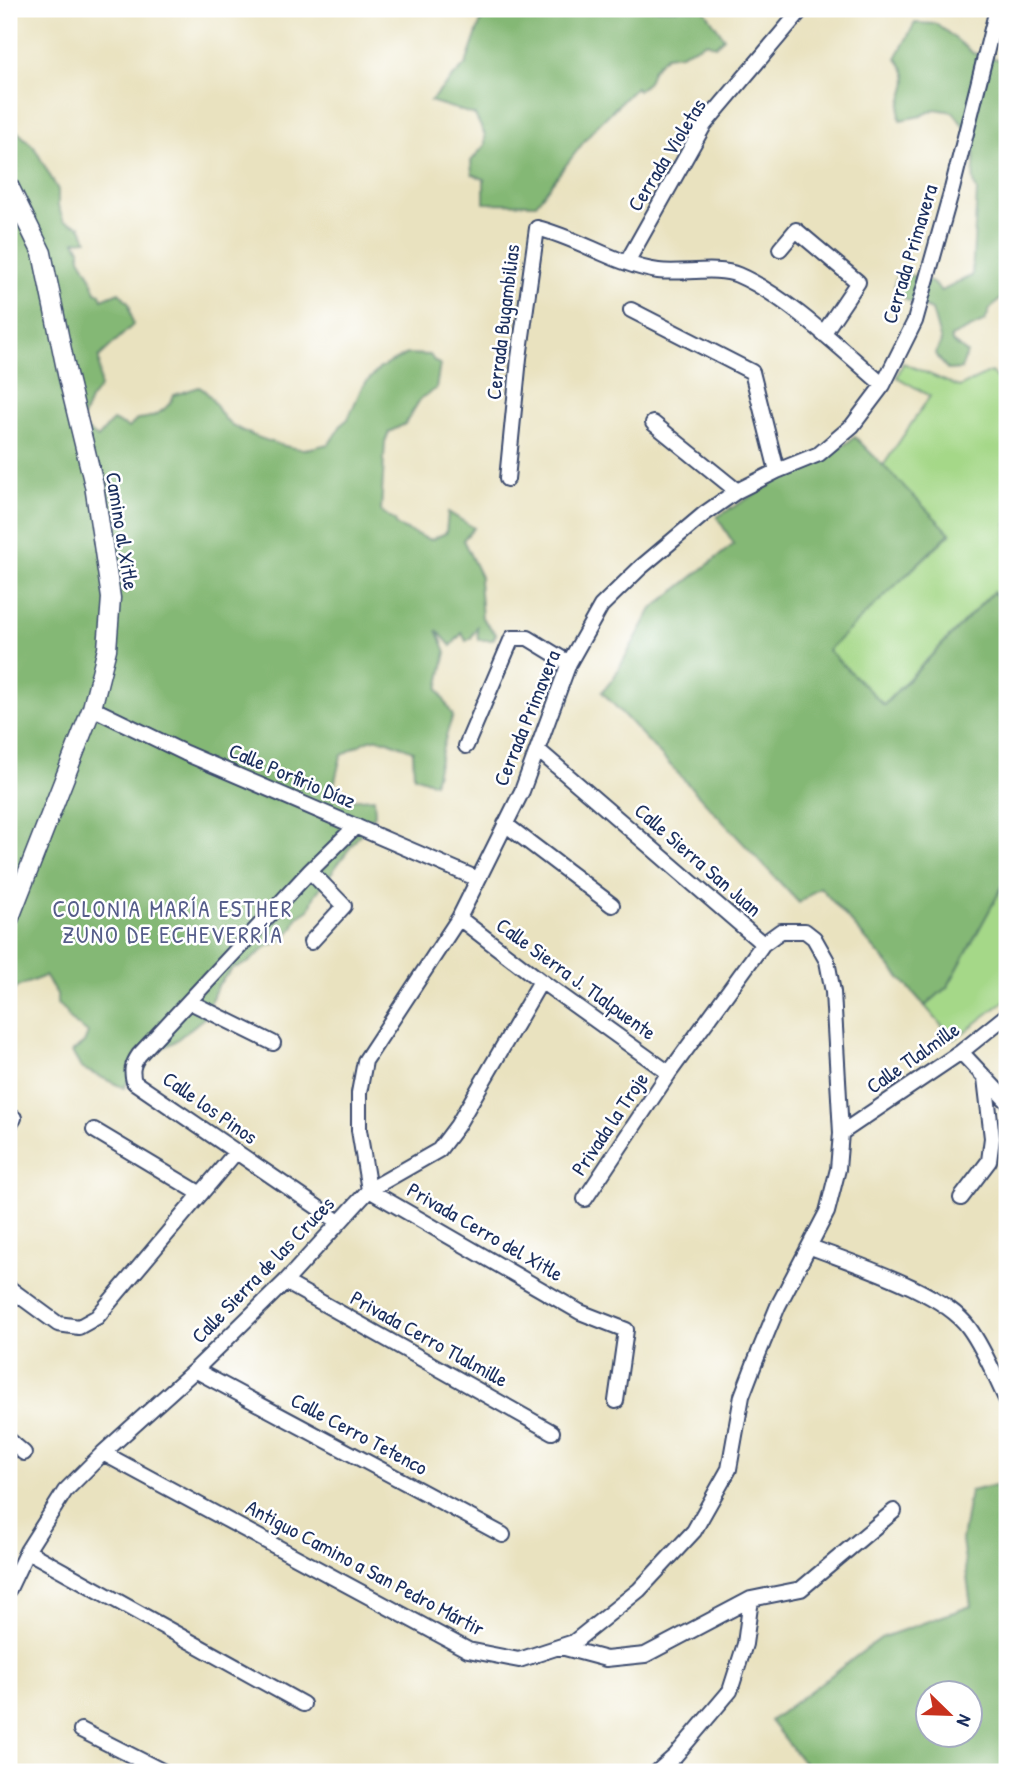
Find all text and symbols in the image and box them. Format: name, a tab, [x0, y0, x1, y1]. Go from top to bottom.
street label: Cerrada Violetas	[620, 93, 713, 217]
street label: Cerrada Primavera	[875, 181, 944, 327]
street label: Cerrada Bugambilias	[479, 243, 526, 401]
street label: Camino al Xitle	[99, 470, 146, 592]
street label: Cerrada Primavera	[486, 646, 567, 790]
street label: Calle Porfirio Díaz	[224, 736, 360, 815]
street label: Calle Sierra San Juan	[628, 796, 768, 923]
district label: COLONIA MARÍA ESTHER ZUNO DE ECHEVERRÍA	[52, 893, 294, 950]
street label: Calle Sierra J. Tlalpuente	[490, 911, 662, 1046]
street label: Calle Tlalmille	[860, 1015, 965, 1100]
street label: Calle los Pinos	[157, 1064, 264, 1151]
street label: Privada la Troje	[564, 1066, 655, 1181]
street label: Privada Cerro del Xitle	[402, 1175, 569, 1288]
street label: Calle Sierra de las Cruces	[185, 1190, 341, 1350]
street label: Privada Cerro Tlalmille	[345, 1283, 513, 1394]
street label: Calle Cerro Tetenco	[286, 1385, 433, 1482]
street label: Antiguo Camino a San Pedro Mártir	[241, 1492, 490, 1643]
north arrow	[914, 1680, 984, 1750]
text: N	[951, 1711, 979, 1730]

